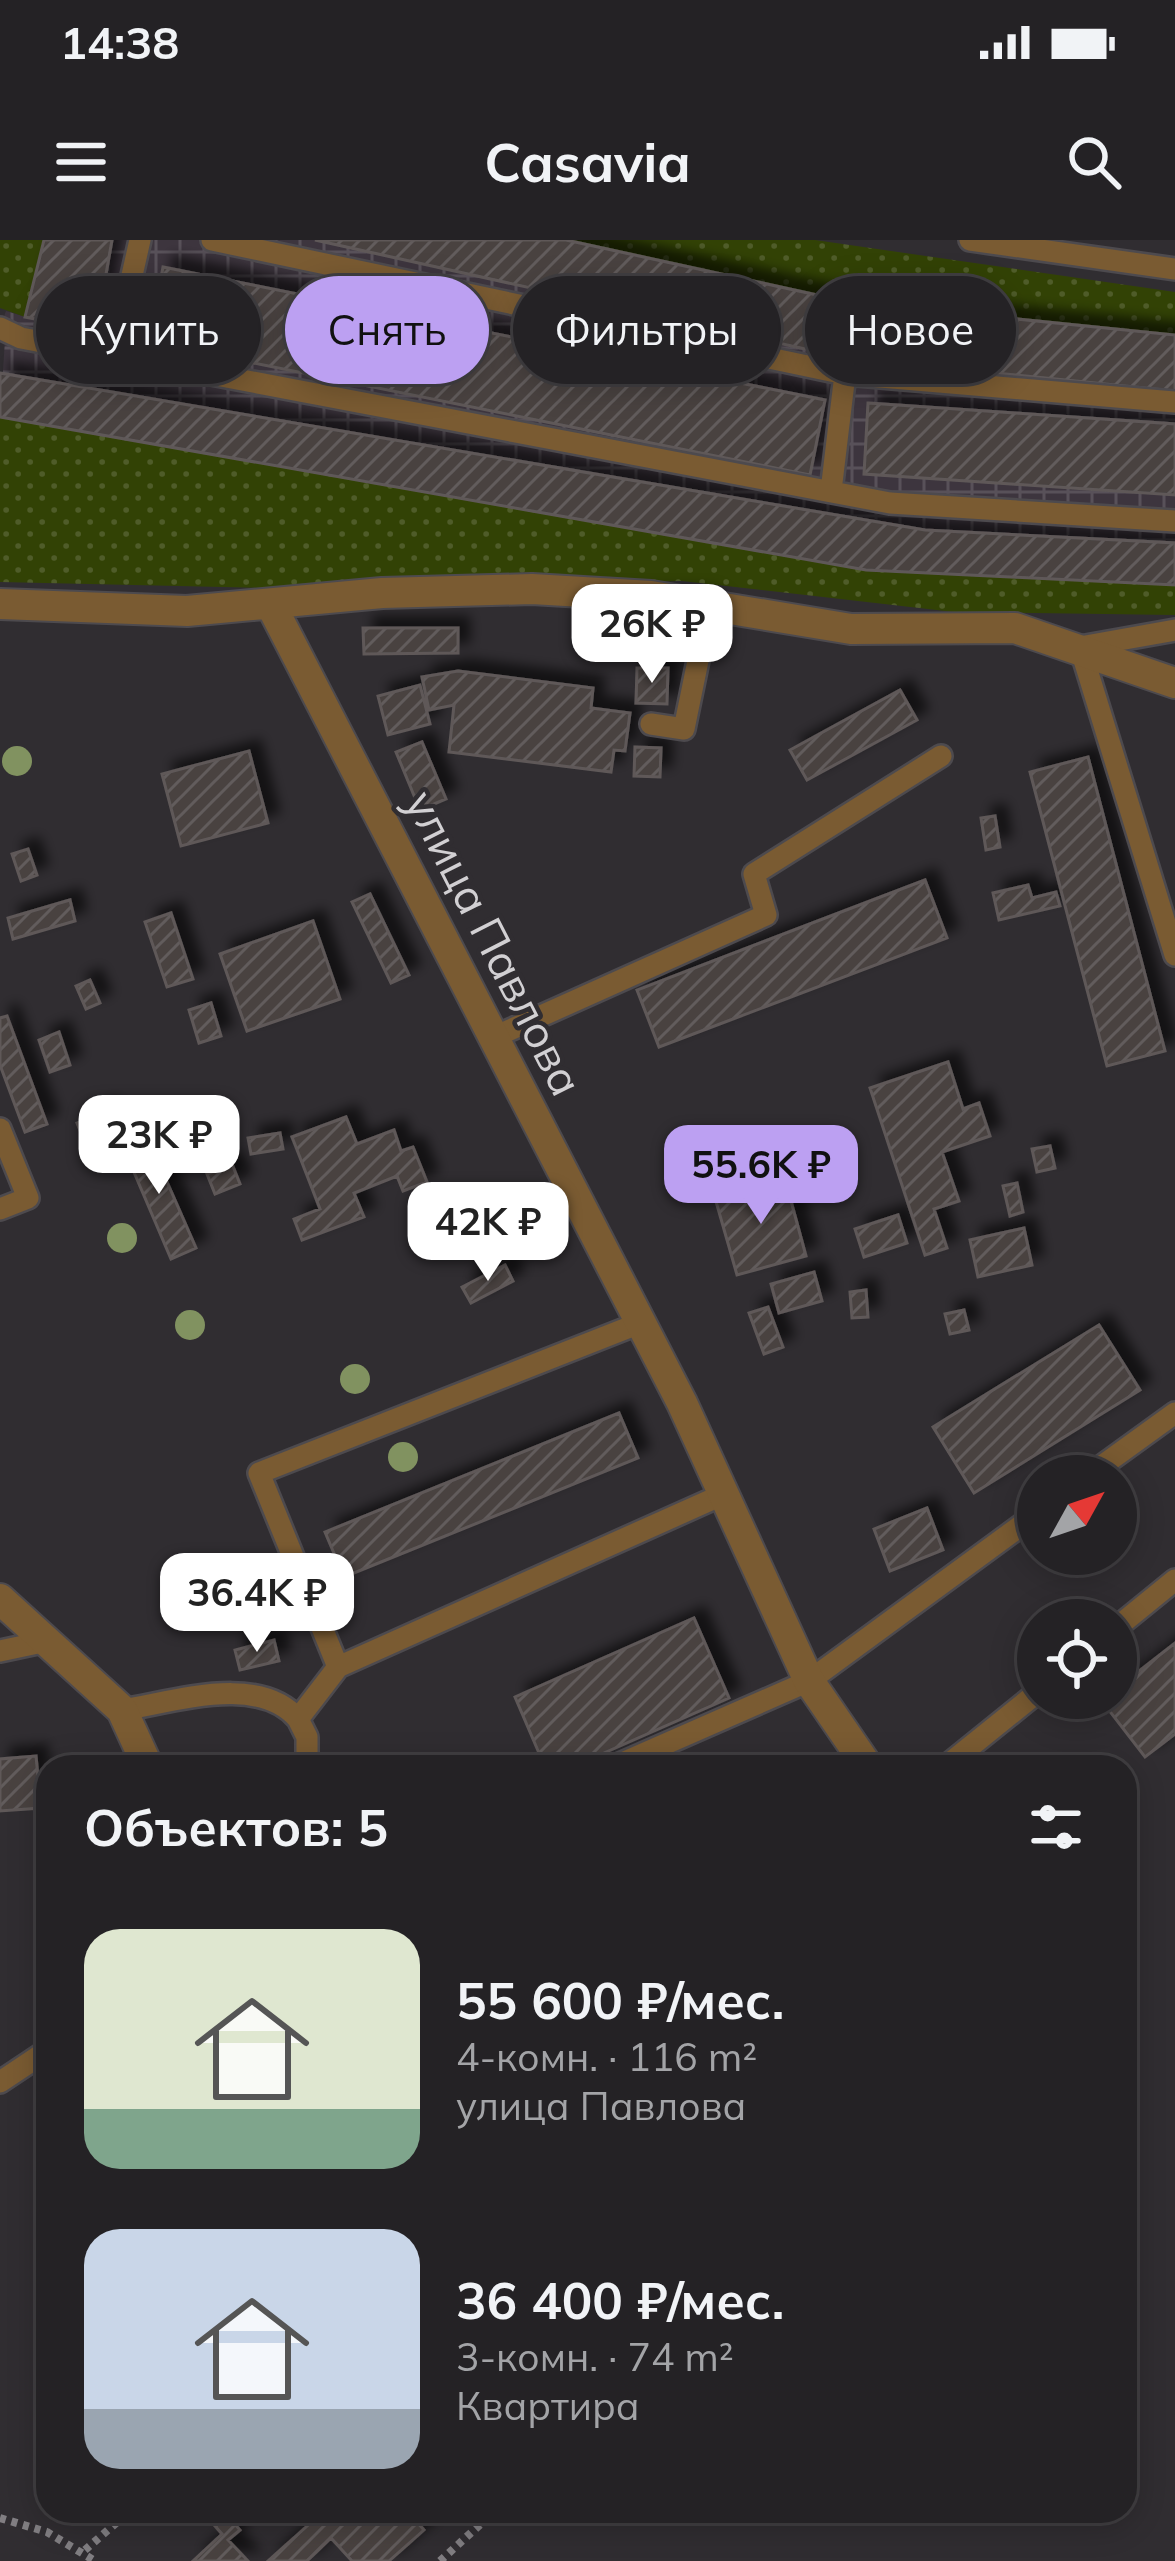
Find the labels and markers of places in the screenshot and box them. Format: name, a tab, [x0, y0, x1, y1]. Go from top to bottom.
pin: 26K ₽	[568, 584, 736, 686]
pin: 23K ₽	[75, 1095, 243, 1197]
pin: 55.6K ₽	[650, 1125, 872, 1227]
pin: 42K ₽	[404, 1182, 572, 1284]
pin: 36.4K ₽	[146, 1553, 368, 1655]

